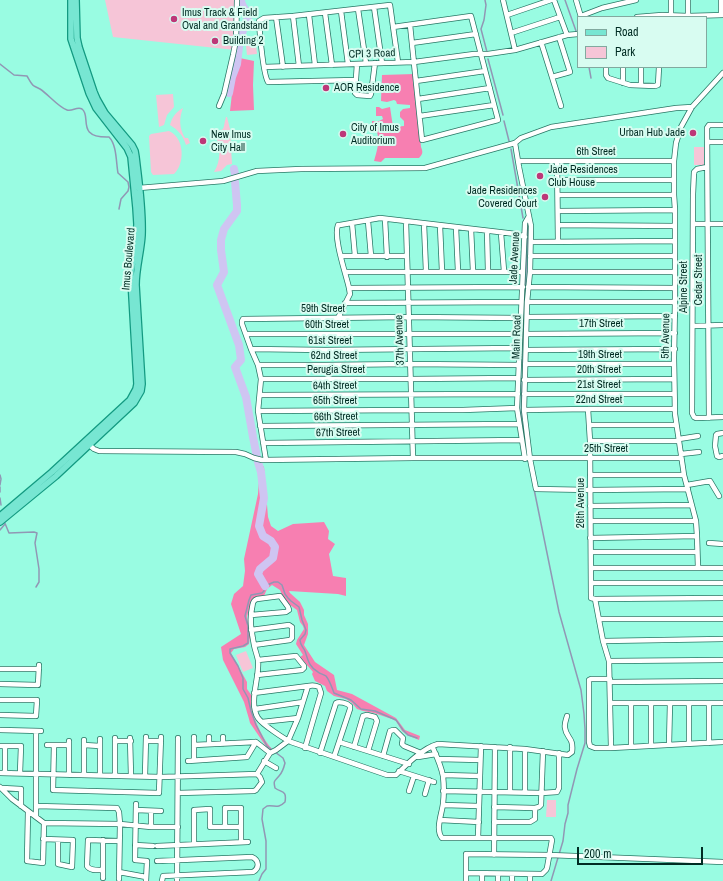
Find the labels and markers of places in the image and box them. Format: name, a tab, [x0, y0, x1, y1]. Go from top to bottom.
place label: Imus Track & Field Oval and Grandstand	[182, 6, 268, 32]
marker: Imus Track & Field Oval and Grandstand	[169, 14, 179, 24]
place label: Building 2	[223, 34, 264, 48]
marker: Building 2	[210, 36, 220, 46]
place label: AOR Residence	[334, 81, 399, 95]
marker: AOR Residence	[321, 83, 331, 93]
place label: City of Imus Auditorium	[351, 121, 399, 147]
place label: Urban Hub Jade	[619, 126, 685, 140]
place label: New Imus City Hall	[211, 128, 251, 154]
marker: Urban Hub Jade	[688, 128, 698, 138]
marker: City of Imus Auditorium	[338, 129, 348, 139]
marker: New Imus City Hall	[198, 136, 208, 146]
place label: Jade Residences Club House	[548, 163, 618, 189]
marker: Jade Residences Club House	[535, 171, 545, 181]
place label: Jade Residences Covered Court	[467, 184, 537, 210]
marker: Jade Residences Covered Court	[540, 192, 550, 202]

